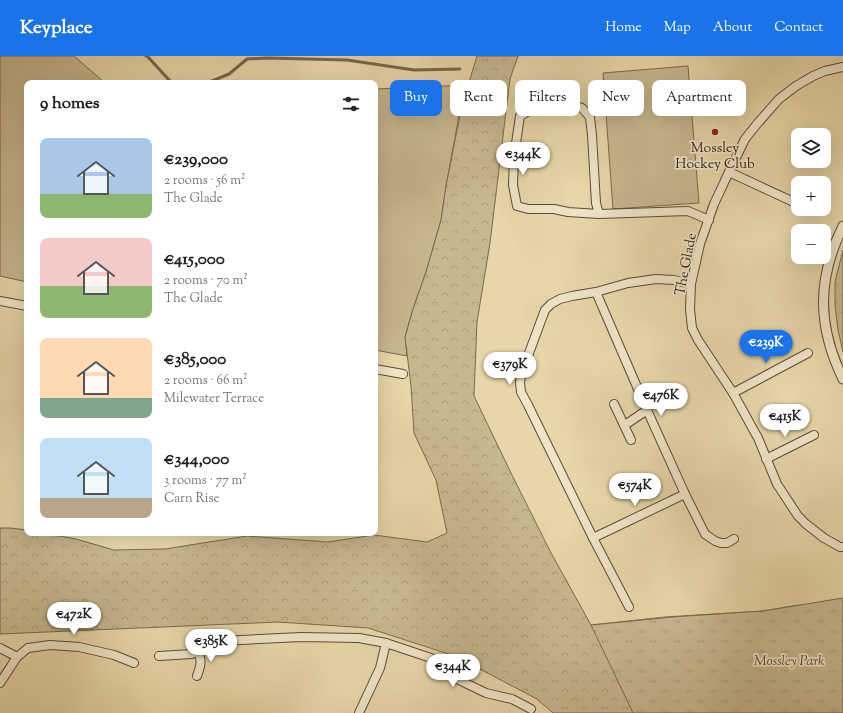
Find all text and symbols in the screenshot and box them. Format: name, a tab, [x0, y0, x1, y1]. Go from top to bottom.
text: Keyplace	[20, 15, 93, 42]
text: Home	[605, 18, 642, 38]
text: Map	[664, 18, 691, 38]
text: About	[713, 18, 752, 38]
text: Contact	[774, 18, 823, 38]
chip: Buy	[390, 80, 442, 116]
chip: Rent	[450, 80, 507, 116]
chip: Filters	[515, 80, 580, 116]
chip: New	[588, 80, 644, 116]
chip: Apartment	[652, 80, 746, 116]
text: 9 homes	[40, 92, 99, 116]
icon: filters	[340, 93, 362, 115]
marker: Mossley Hockey Club	[710, 127, 720, 137]
map controls	[791, 128, 831, 264]
button: layers	[791, 128, 831, 168]
place label: Mossley Hockey Club	[675, 139, 755, 175]
pin: €344K	[495, 142, 551, 176]
text: €344K	[505, 146, 541, 164]
text: €239,000	[164, 148, 228, 172]
icon: home	[72, 154, 120, 202]
text: 2 rooms · 56 m²	[164, 172, 245, 190]
button: +	[791, 176, 831, 216]
text: The Glade	[164, 190, 223, 208]
button: −	[791, 224, 831, 264]
street label: The Glade	[671, 231, 703, 297]
text: €415,000	[164, 248, 225, 272]
icon: home	[72, 254, 120, 302]
text: 2 rooms · 70 m²	[164, 272, 248, 290]
text: The Glade	[164, 290, 223, 308]
pin: €239K	[738, 330, 794, 364]
text: €239K	[749, 334, 783, 352]
text: €385,000	[164, 348, 226, 372]
pin: €379K	[482, 352, 538, 386]
icon: home	[72, 354, 120, 402]
text: €379K	[492, 356, 528, 374]
text: 2 rooms · 66 m²	[164, 372, 247, 390]
pin: €476K	[633, 383, 689, 417]
text: €476K	[643, 387, 679, 405]
text: Milewater Terrace	[164, 390, 264, 408]
pin: €415K	[757, 404, 813, 438]
text: €415K	[769, 408, 801, 426]
text: €344,000	[164, 448, 229, 472]
icon: home	[72, 454, 120, 502]
text: 3 rooms · 77 m²	[164, 472, 247, 490]
pin: €574K	[607, 473, 663, 507]
text: €574K	[618, 477, 652, 495]
text: Carn Rise	[164, 490, 220, 508]
pin: €472K	[46, 602, 102, 636]
text: €472K	[56, 606, 92, 624]
pin: €385K	[183, 629, 239, 663]
text: €385K	[194, 633, 228, 651]
park label: Mossley Park	[754, 652, 825, 672]
pin: €344K	[425, 654, 481, 688]
text: €344K	[435, 658, 471, 676]

